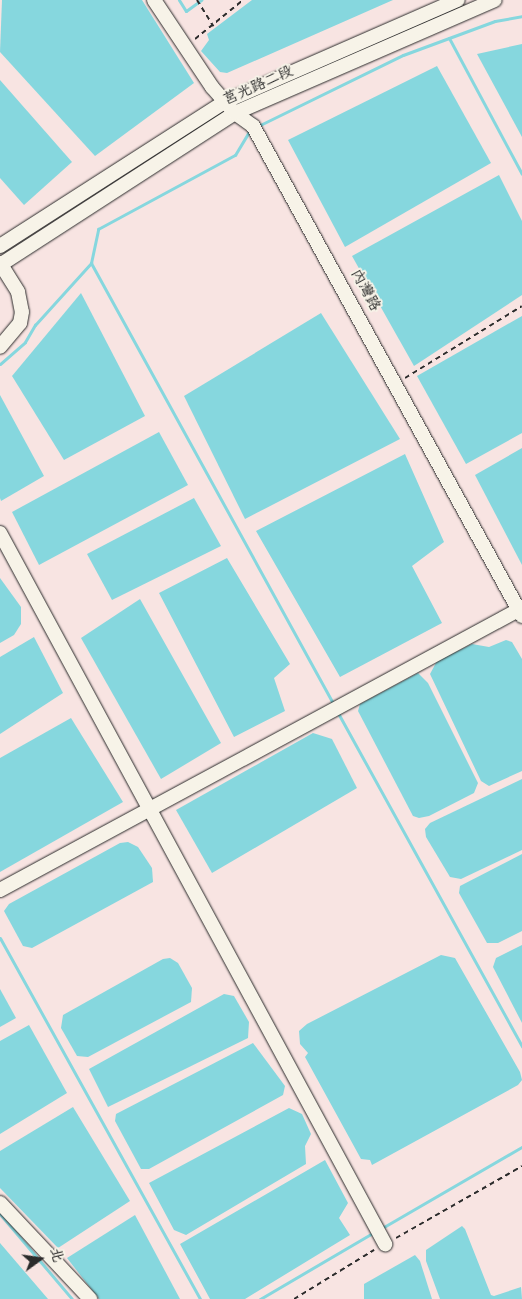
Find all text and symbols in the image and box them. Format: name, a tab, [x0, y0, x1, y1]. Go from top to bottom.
street label: 莒光路二段	[221, 64, 297, 110]
street label: 內灣路	[345, 267, 383, 315]
north arrow	[15, 1234, 65, 1284]
text: 北	[45, 1246, 65, 1264]

